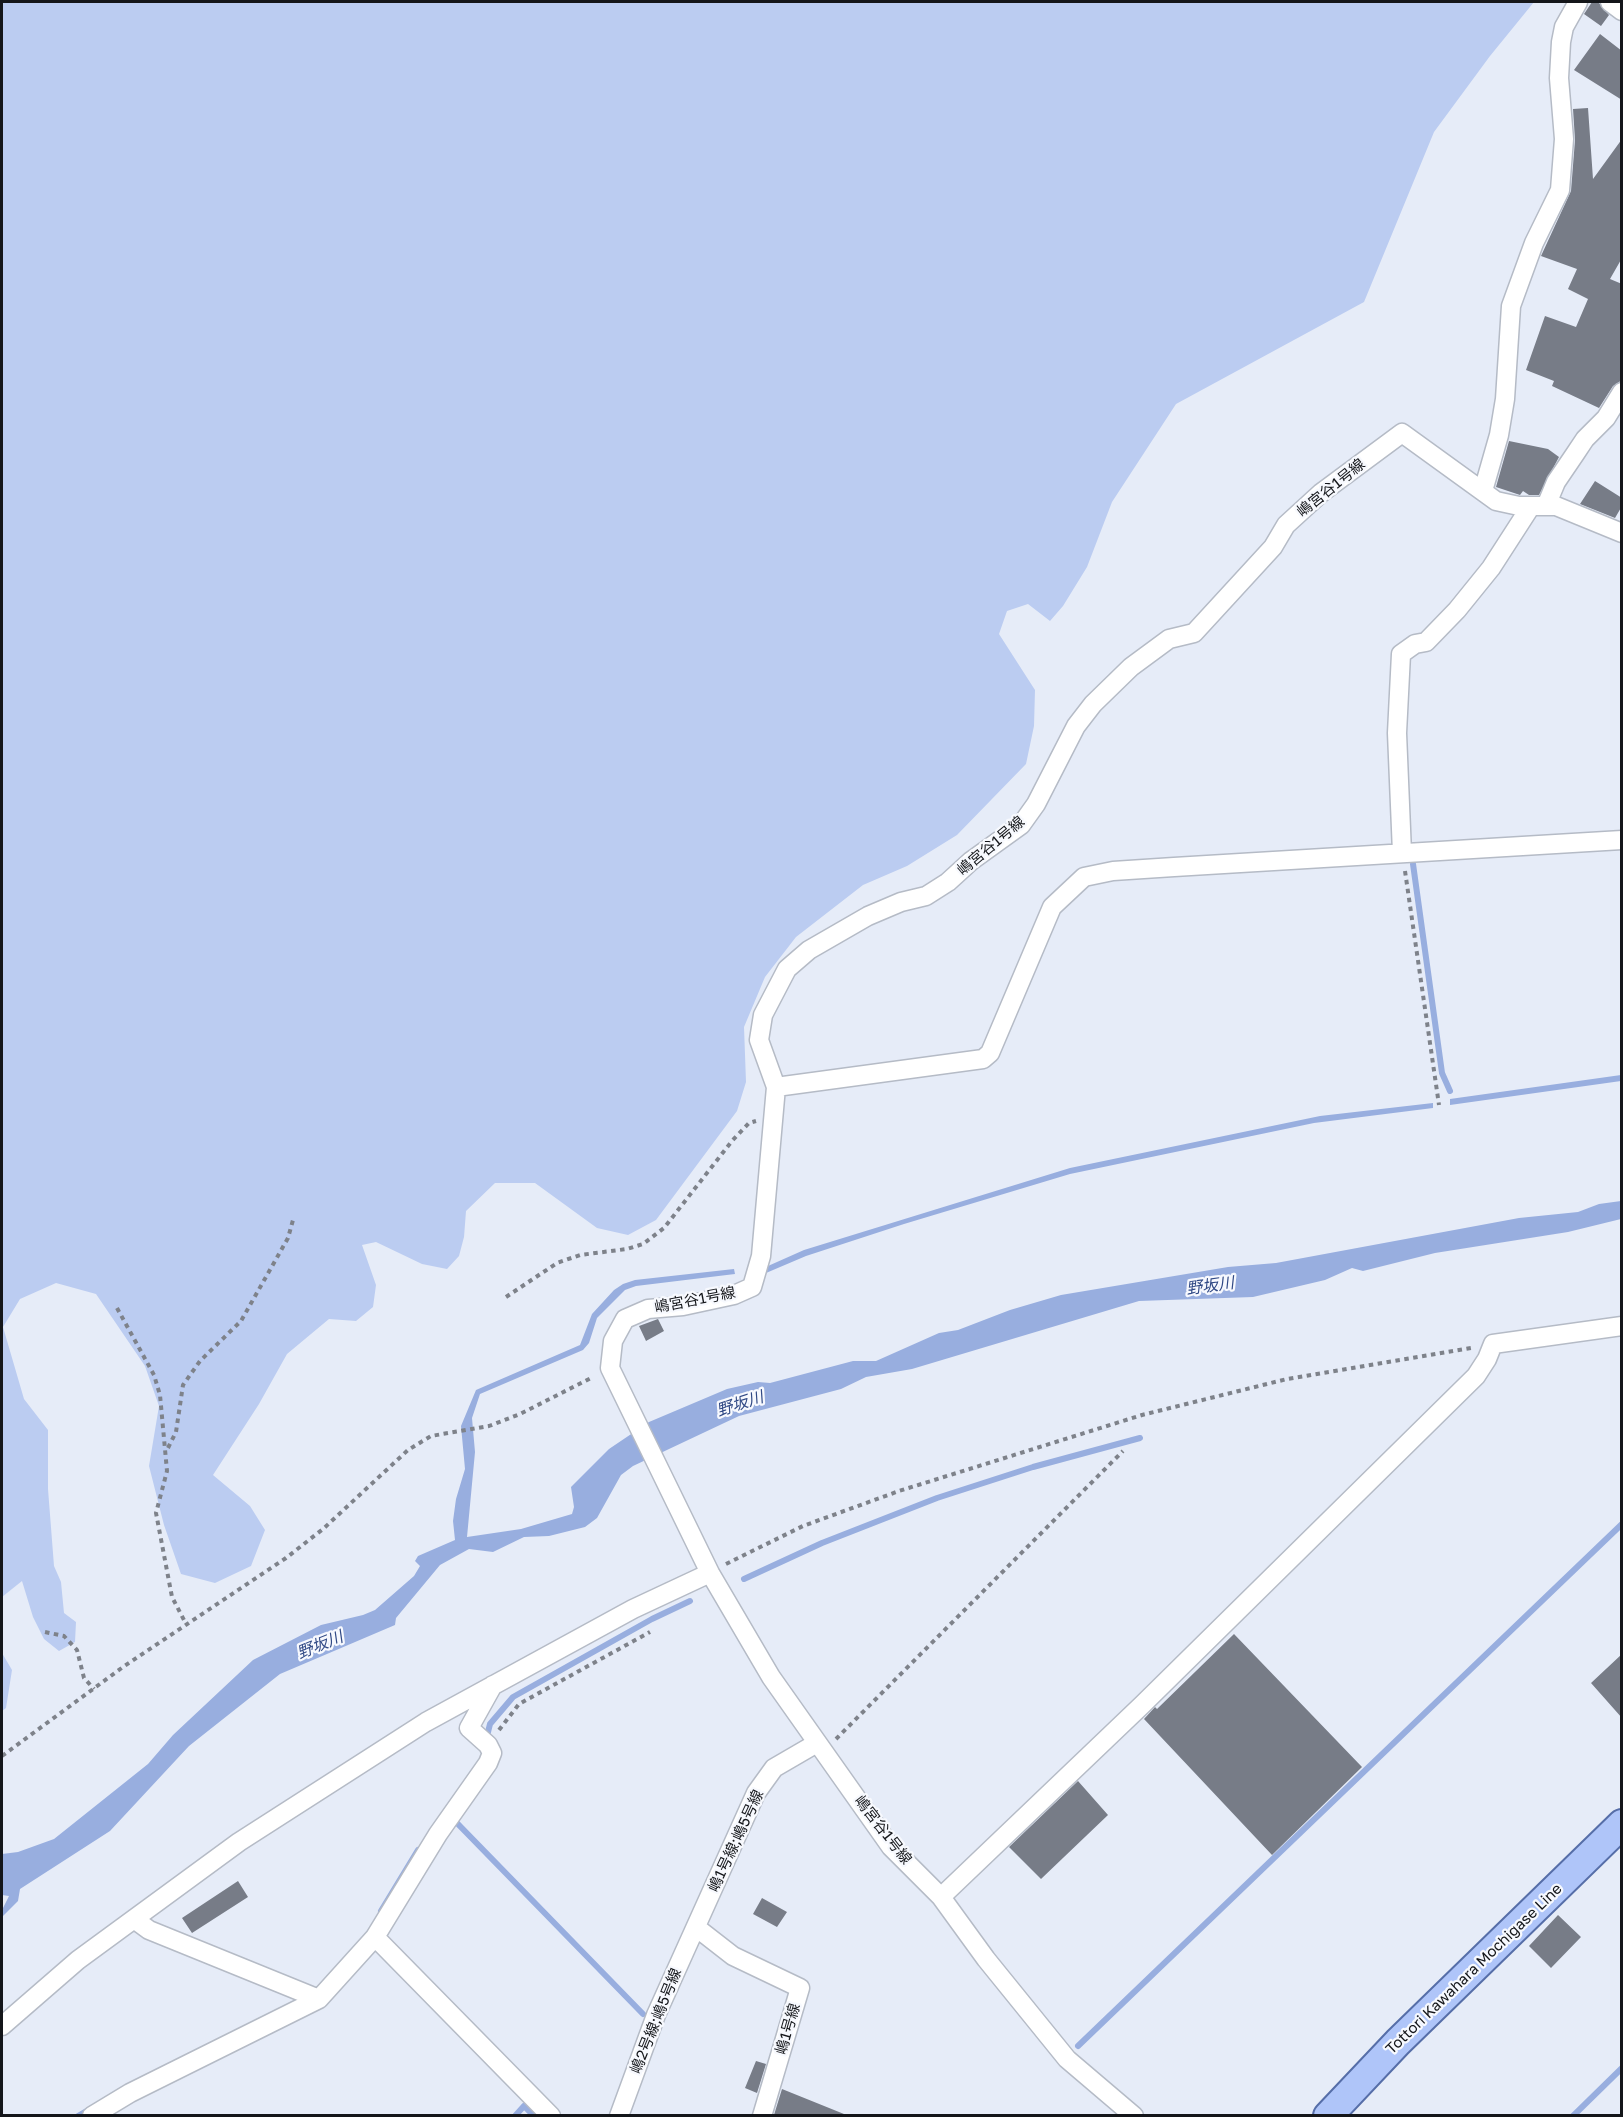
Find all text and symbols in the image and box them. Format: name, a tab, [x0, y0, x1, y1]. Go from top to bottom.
street label: 嶋宮谷1号線	[1293, 455, 1369, 521]
street label: 嶋宮谷1号線	[954, 813, 1028, 879]
water label: 野坂川	[1185, 1273, 1235, 1299]
street label: 嶋宮谷1号線	[653, 1283, 737, 1317]
water label: 野坂川	[714, 1387, 766, 1421]
water label: 野坂川	[294, 1627, 346, 1663]
street label: 嶋1号線;嶋5号線	[704, 1787, 768, 1895]
street label: 嶋宮谷1号線	[851, 1792, 915, 1868]
street label: Tottori Kawahara Mochigase Line	[1382, 1880, 1566, 2058]
street label: 嶋2号線;嶋5号線	[627, 1966, 685, 2076]
street label: 嶋1号線	[772, 2001, 804, 2057]

